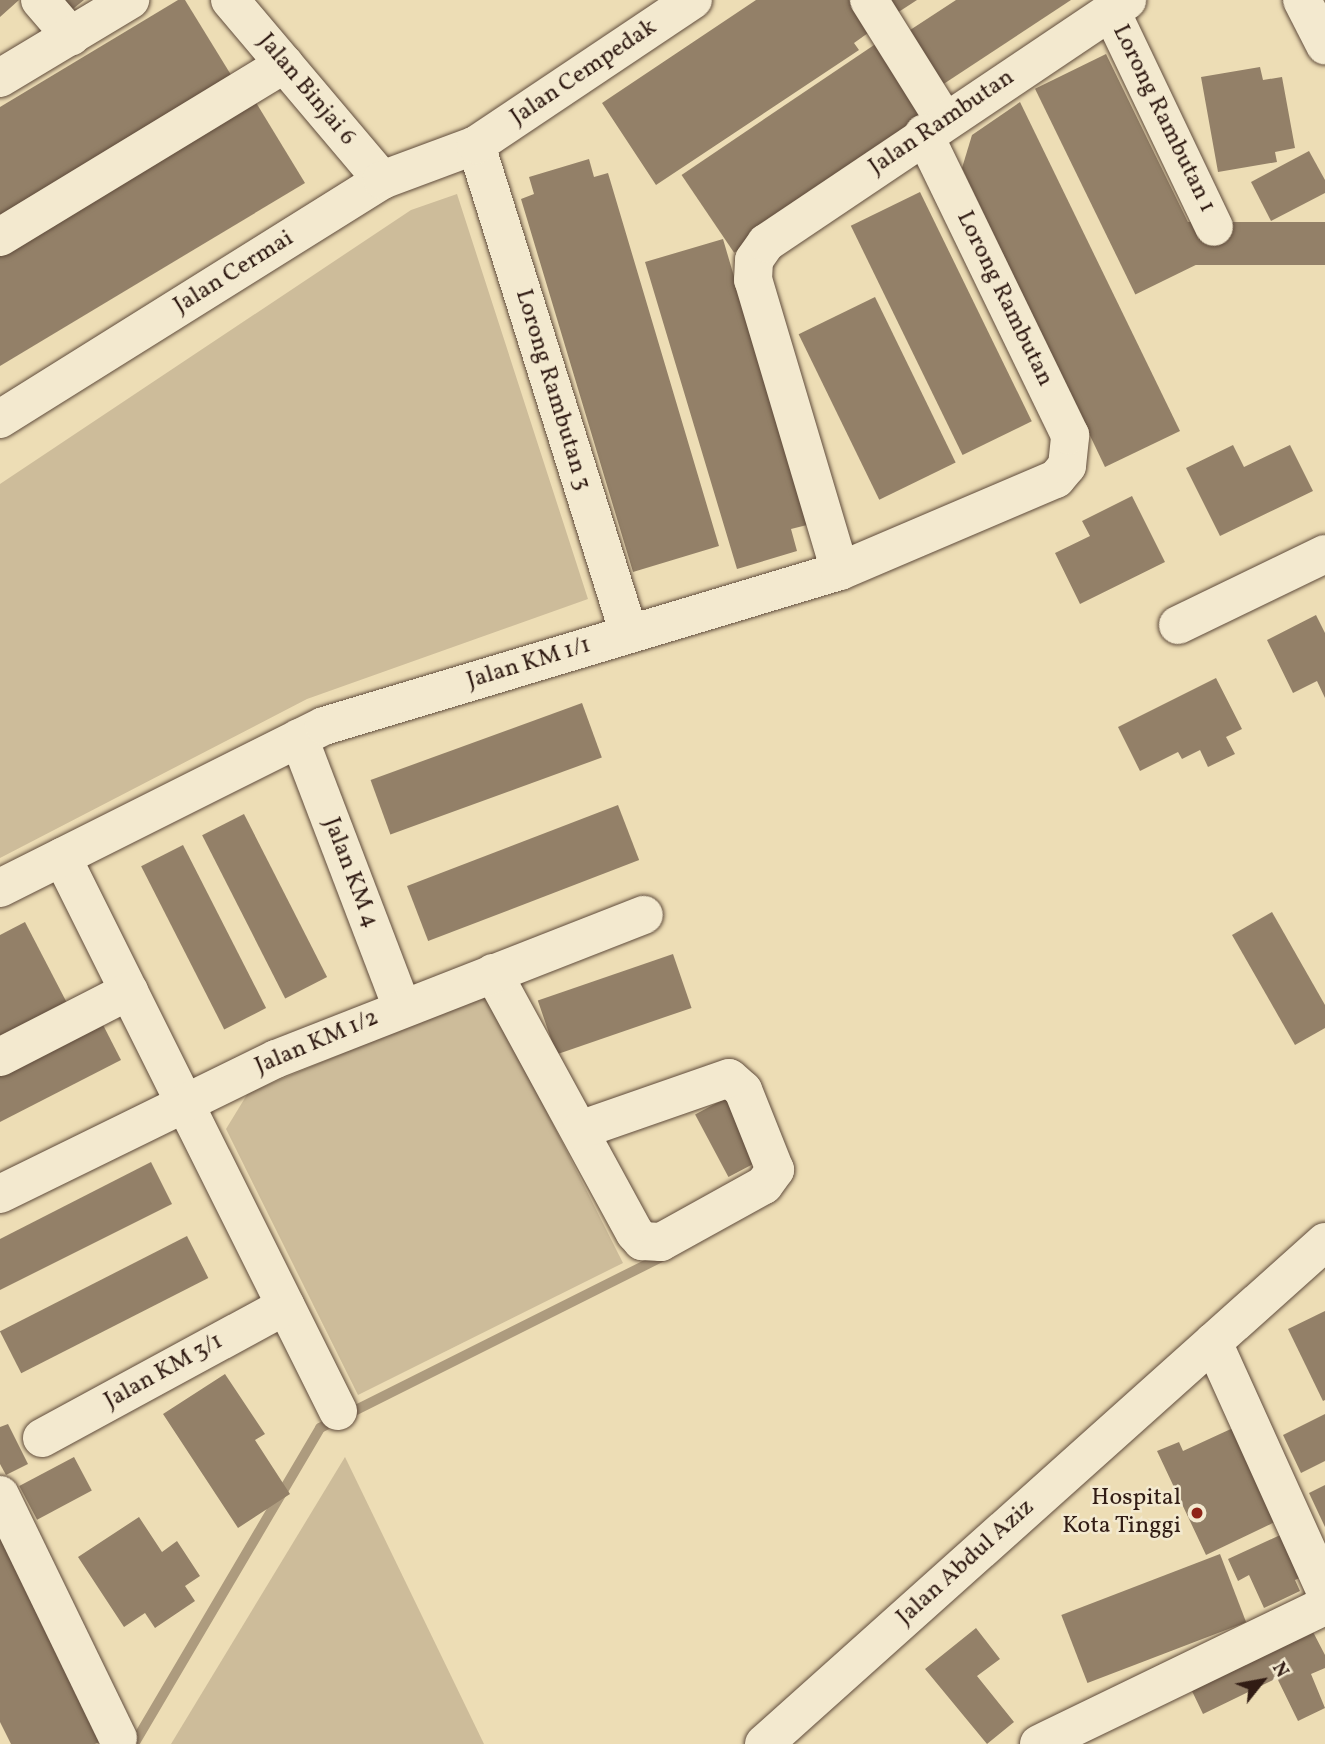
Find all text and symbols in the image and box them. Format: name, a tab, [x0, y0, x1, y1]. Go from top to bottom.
street label: Jalan Cempedak	[505, 14, 663, 132]
street label: Lorong Rambutan 1	[1105, 20, 1221, 218]
street label: Jalan Binjai 6	[251, 28, 361, 152]
street label: Jalan Rambutan	[864, 64, 1020, 182]
street label: Lorong Rambutan	[949, 207, 1059, 391]
street label: Jalan Cermai	[169, 225, 299, 321]
street label: Lorong Rambutan 3	[508, 286, 596, 494]
street label: Jalan KM 1/1	[463, 631, 595, 697]
street label: Jalan KM 4	[316, 814, 384, 932]
street label: Jalan KM 1/2	[251, 1004, 383, 1082]
street label: Jalan KM 3/1	[100, 1328, 228, 1416]
place label: Hospital Kota Tinggi	[1062, 1485, 1181, 1541]
street label: Jalan Abdul Aziz	[891, 1494, 1041, 1632]
marker: Hospital Kota Tinggi	[1187, 1503, 1207, 1523]
north arrow	[1227, 1646, 1297, 1716]
text: N	[1265, 1658, 1295, 1683]

